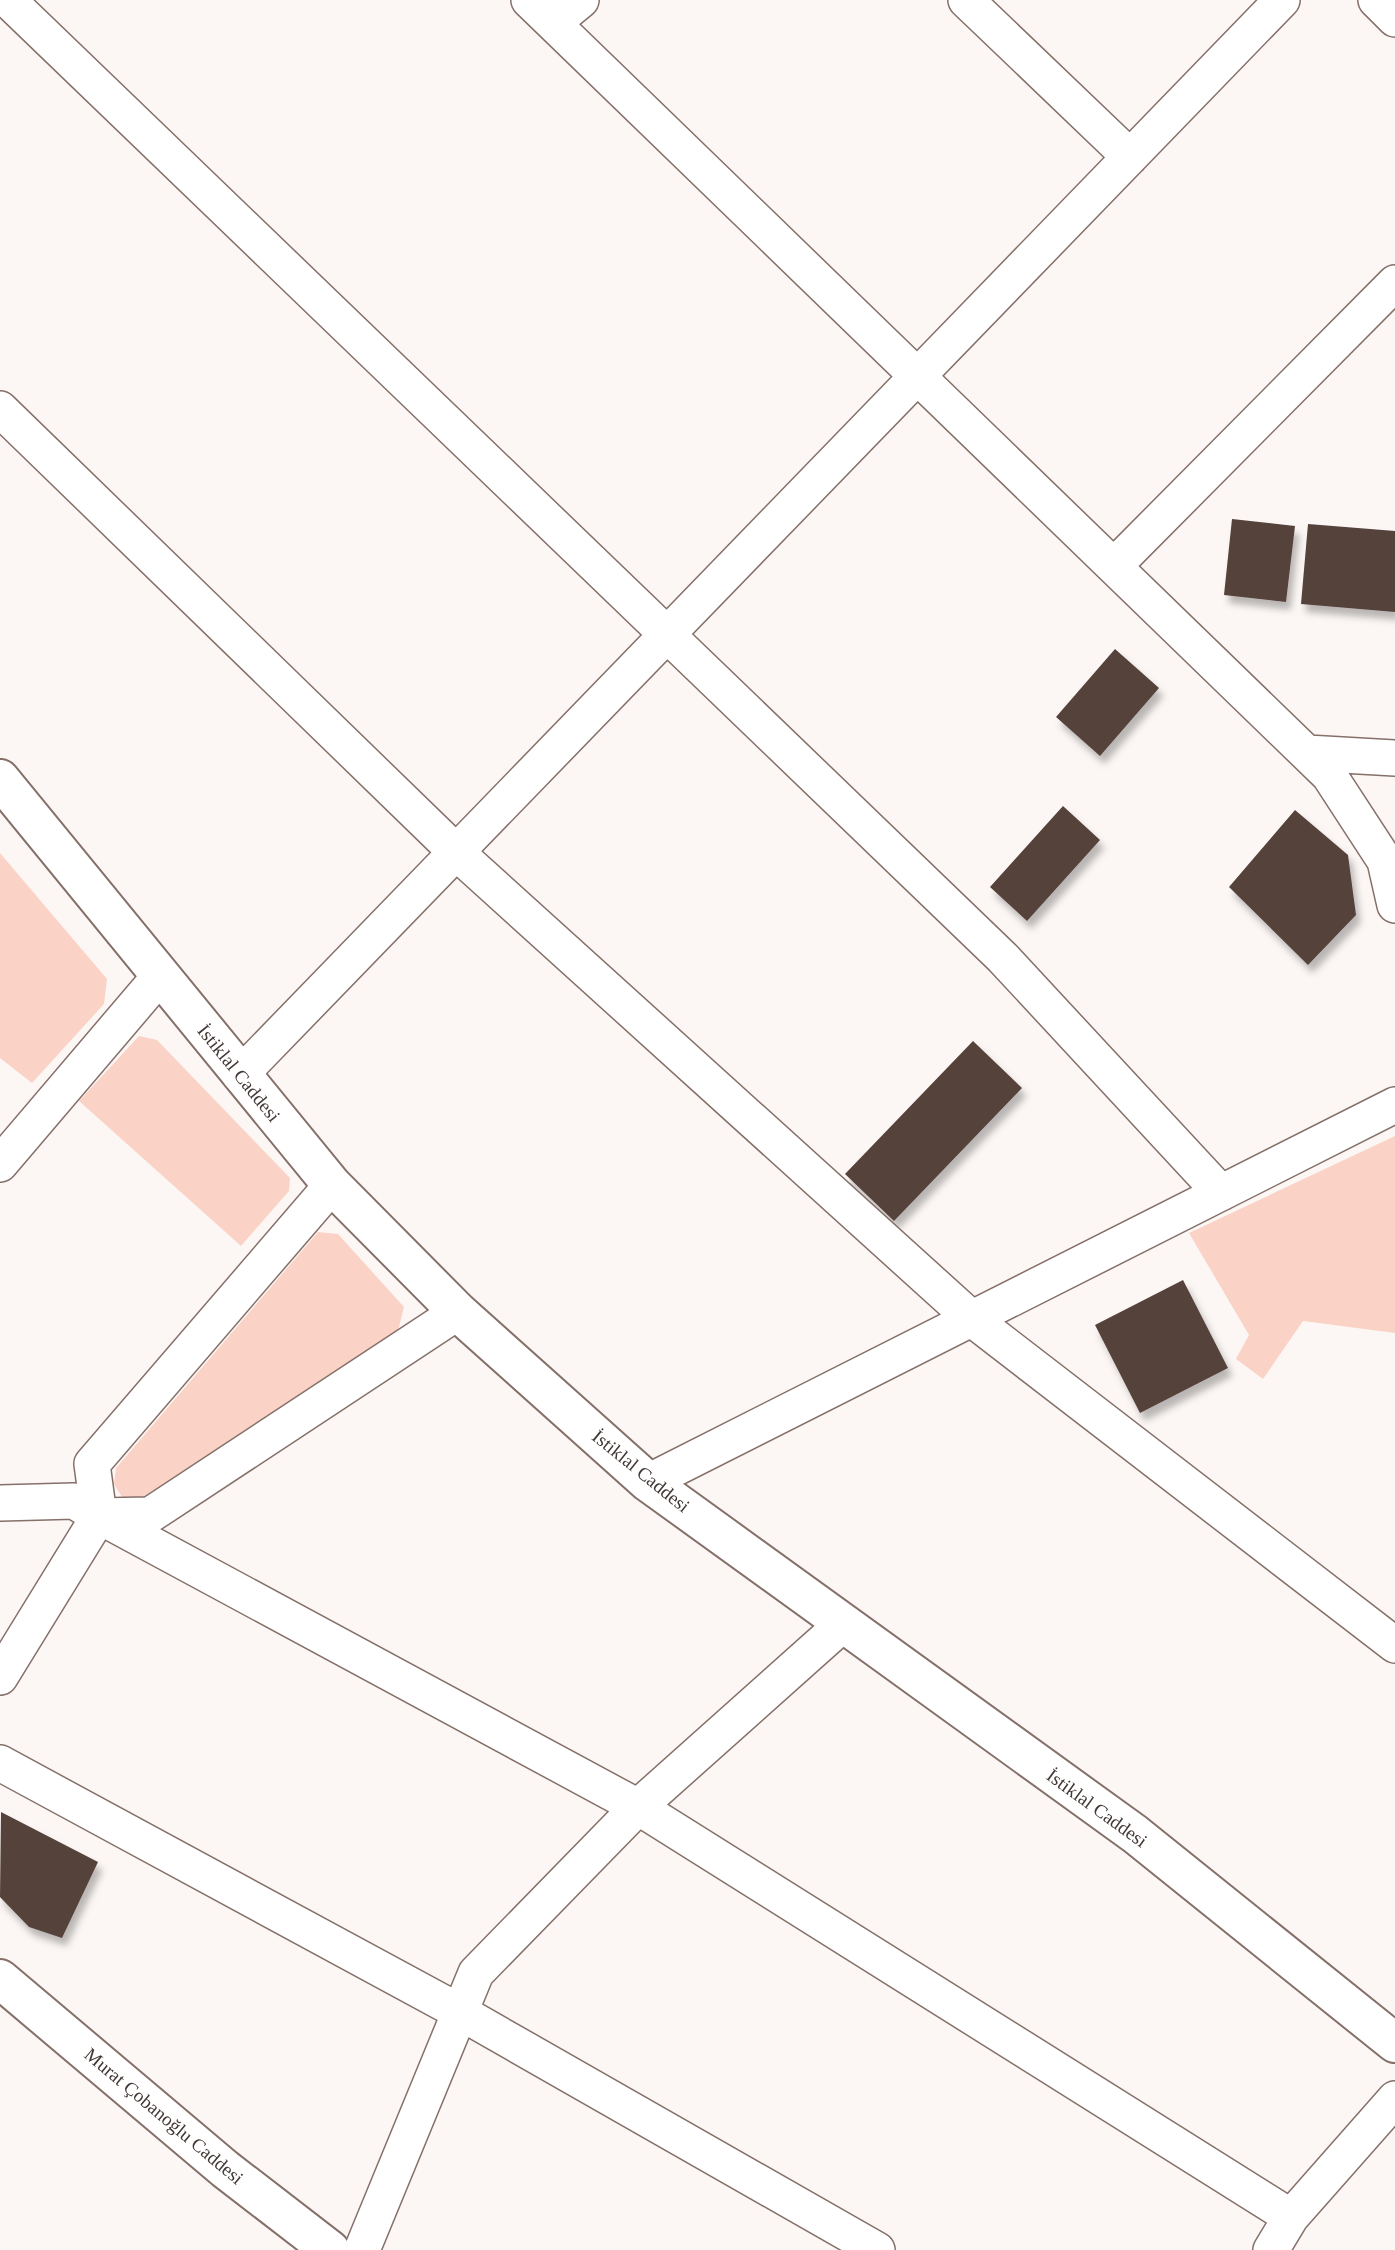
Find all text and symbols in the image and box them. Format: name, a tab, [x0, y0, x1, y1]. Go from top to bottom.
street label: İstiklal Caddesi	[193, 1020, 285, 1126]
street label: İstiklal Caddesi	[588, 1425, 694, 1517]
street label: İstiklal Caddesi	[1043, 1765, 1151, 1851]
street label: Murat Çobanoğlu Caddesi	[80, 2044, 248, 2188]

